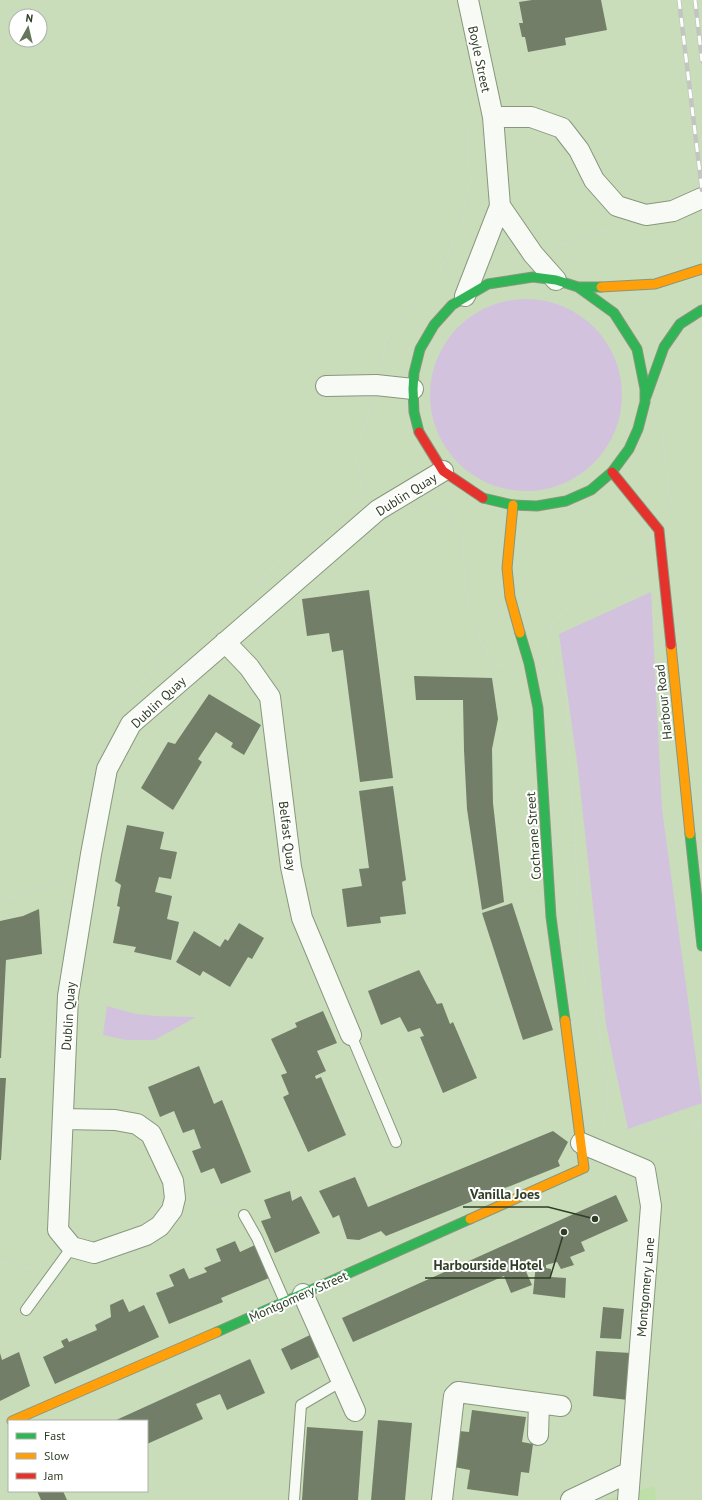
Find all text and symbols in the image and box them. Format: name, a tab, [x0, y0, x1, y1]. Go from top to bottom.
north arrow	[8, 8, 48, 48]
text: N	[25, 11, 34, 26]
street label: Boyle Street	[464, 24, 495, 94]
street label: Dublin Quay	[373, 469, 440, 520]
street label: Harbour Road	[651, 663, 676, 741]
street label: Dublin Quay	[127, 673, 189, 732]
street label: Cochrane Street	[522, 791, 545, 881]
street label: Belfast Quay	[275, 800, 300, 872]
street label: Dublin Quay	[58, 981, 79, 1051]
callout: Vanilla Joes	[463, 1181, 548, 1207]
text: Vanilla Joes	[469, 1185, 540, 1203]
street label: Montgomery Lane	[633, 1237, 658, 1338]
callout: Harbourside Hotel	[425, 1252, 550, 1278]
text: Harbourside Hotel	[434, 1256, 543, 1274]
street label: Montgomery Street	[246, 1267, 351, 1326]
legend	[8, 1420, 148, 1492]
text: Fast	[44, 1428, 65, 1443]
text: Slow	[44, 1448, 69, 1463]
text: Jam	[43, 1468, 63, 1483]

